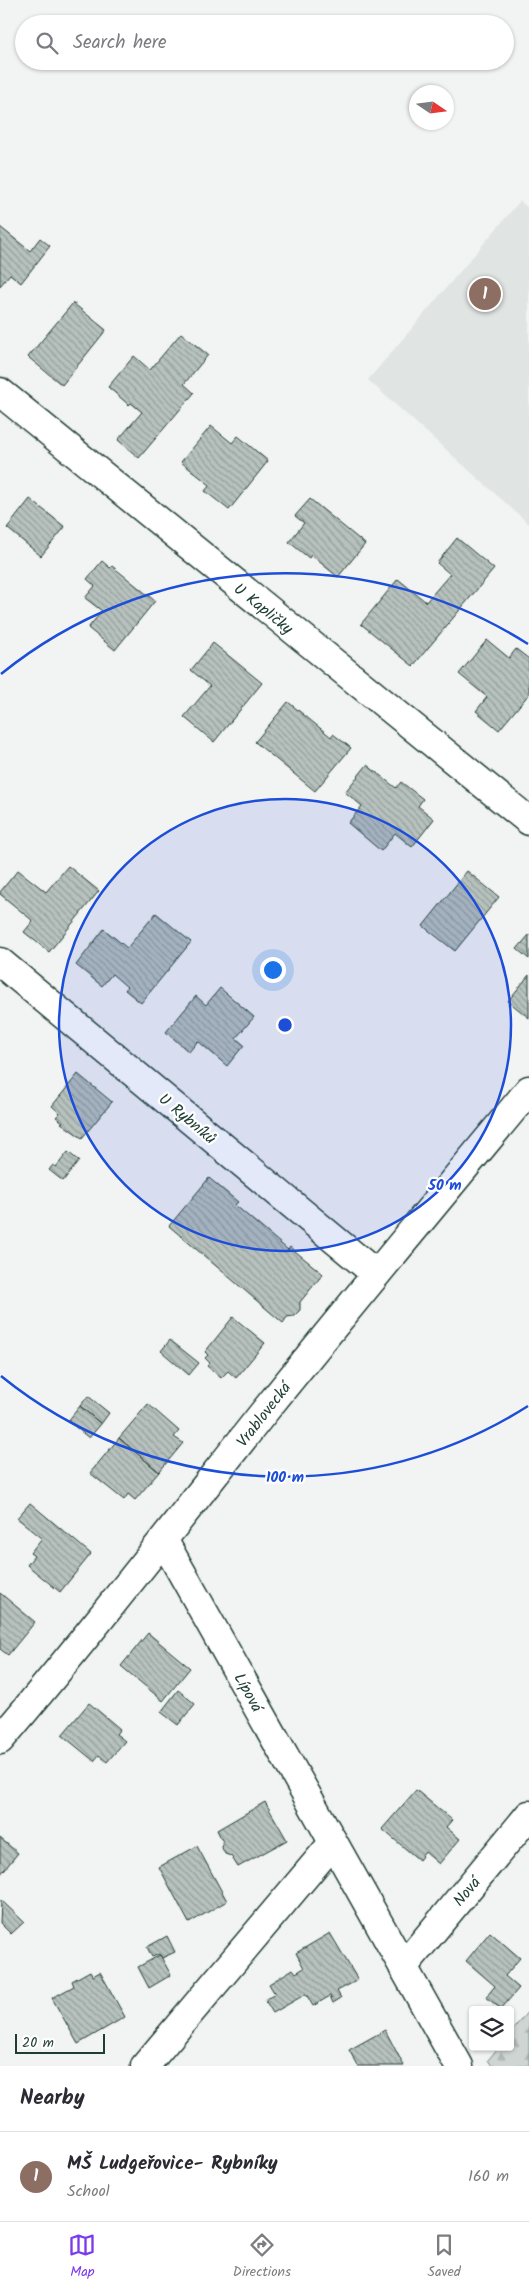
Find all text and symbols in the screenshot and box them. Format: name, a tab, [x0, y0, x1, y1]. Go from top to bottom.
search box	[15, 15, 514, 70]
text: Search here	[73, 28, 167, 58]
icon: search	[33, 29, 61, 57]
north arrow	[409, 85, 454, 130]
pin: 1	[469, 275, 501, 313]
street label: U Kapličky	[228, 577, 299, 641]
your location	[260, 957, 286, 983]
centre of rings	[276, 1016, 294, 1034]
street label: U Rybníků	[153, 1087, 222, 1151]
text: 50 m	[427, 1174, 462, 1198]
street label: Vrablovecká	[231, 1376, 299, 1453]
text: 100 m	[266, 1466, 304, 1490]
street label: Lípová	[227, 1668, 269, 1718]
street label: Nová	[447, 1870, 488, 1912]
map controls	[469, 2006, 514, 2051]
button: layers	[469, 2006, 514, 2051]
scale bar	[15, 2031, 105, 2054]
text: 20 m	[22, 2032, 54, 2054]
text: Nearby	[20, 2082, 85, 2115]
text: MŠ Ludgeřovice- Rybníky	[67, 2149, 278, 2179]
text: 1	[34, 2164, 38, 2189]
text: 160 m	[468, 2164, 509, 2189]
text: School	[67, 2179, 110, 2204]
tab: Map	[68, 2231, 96, 2283]
tab: Directions	[233, 2231, 291, 2283]
tab: Saved	[427, 2231, 461, 2283]

